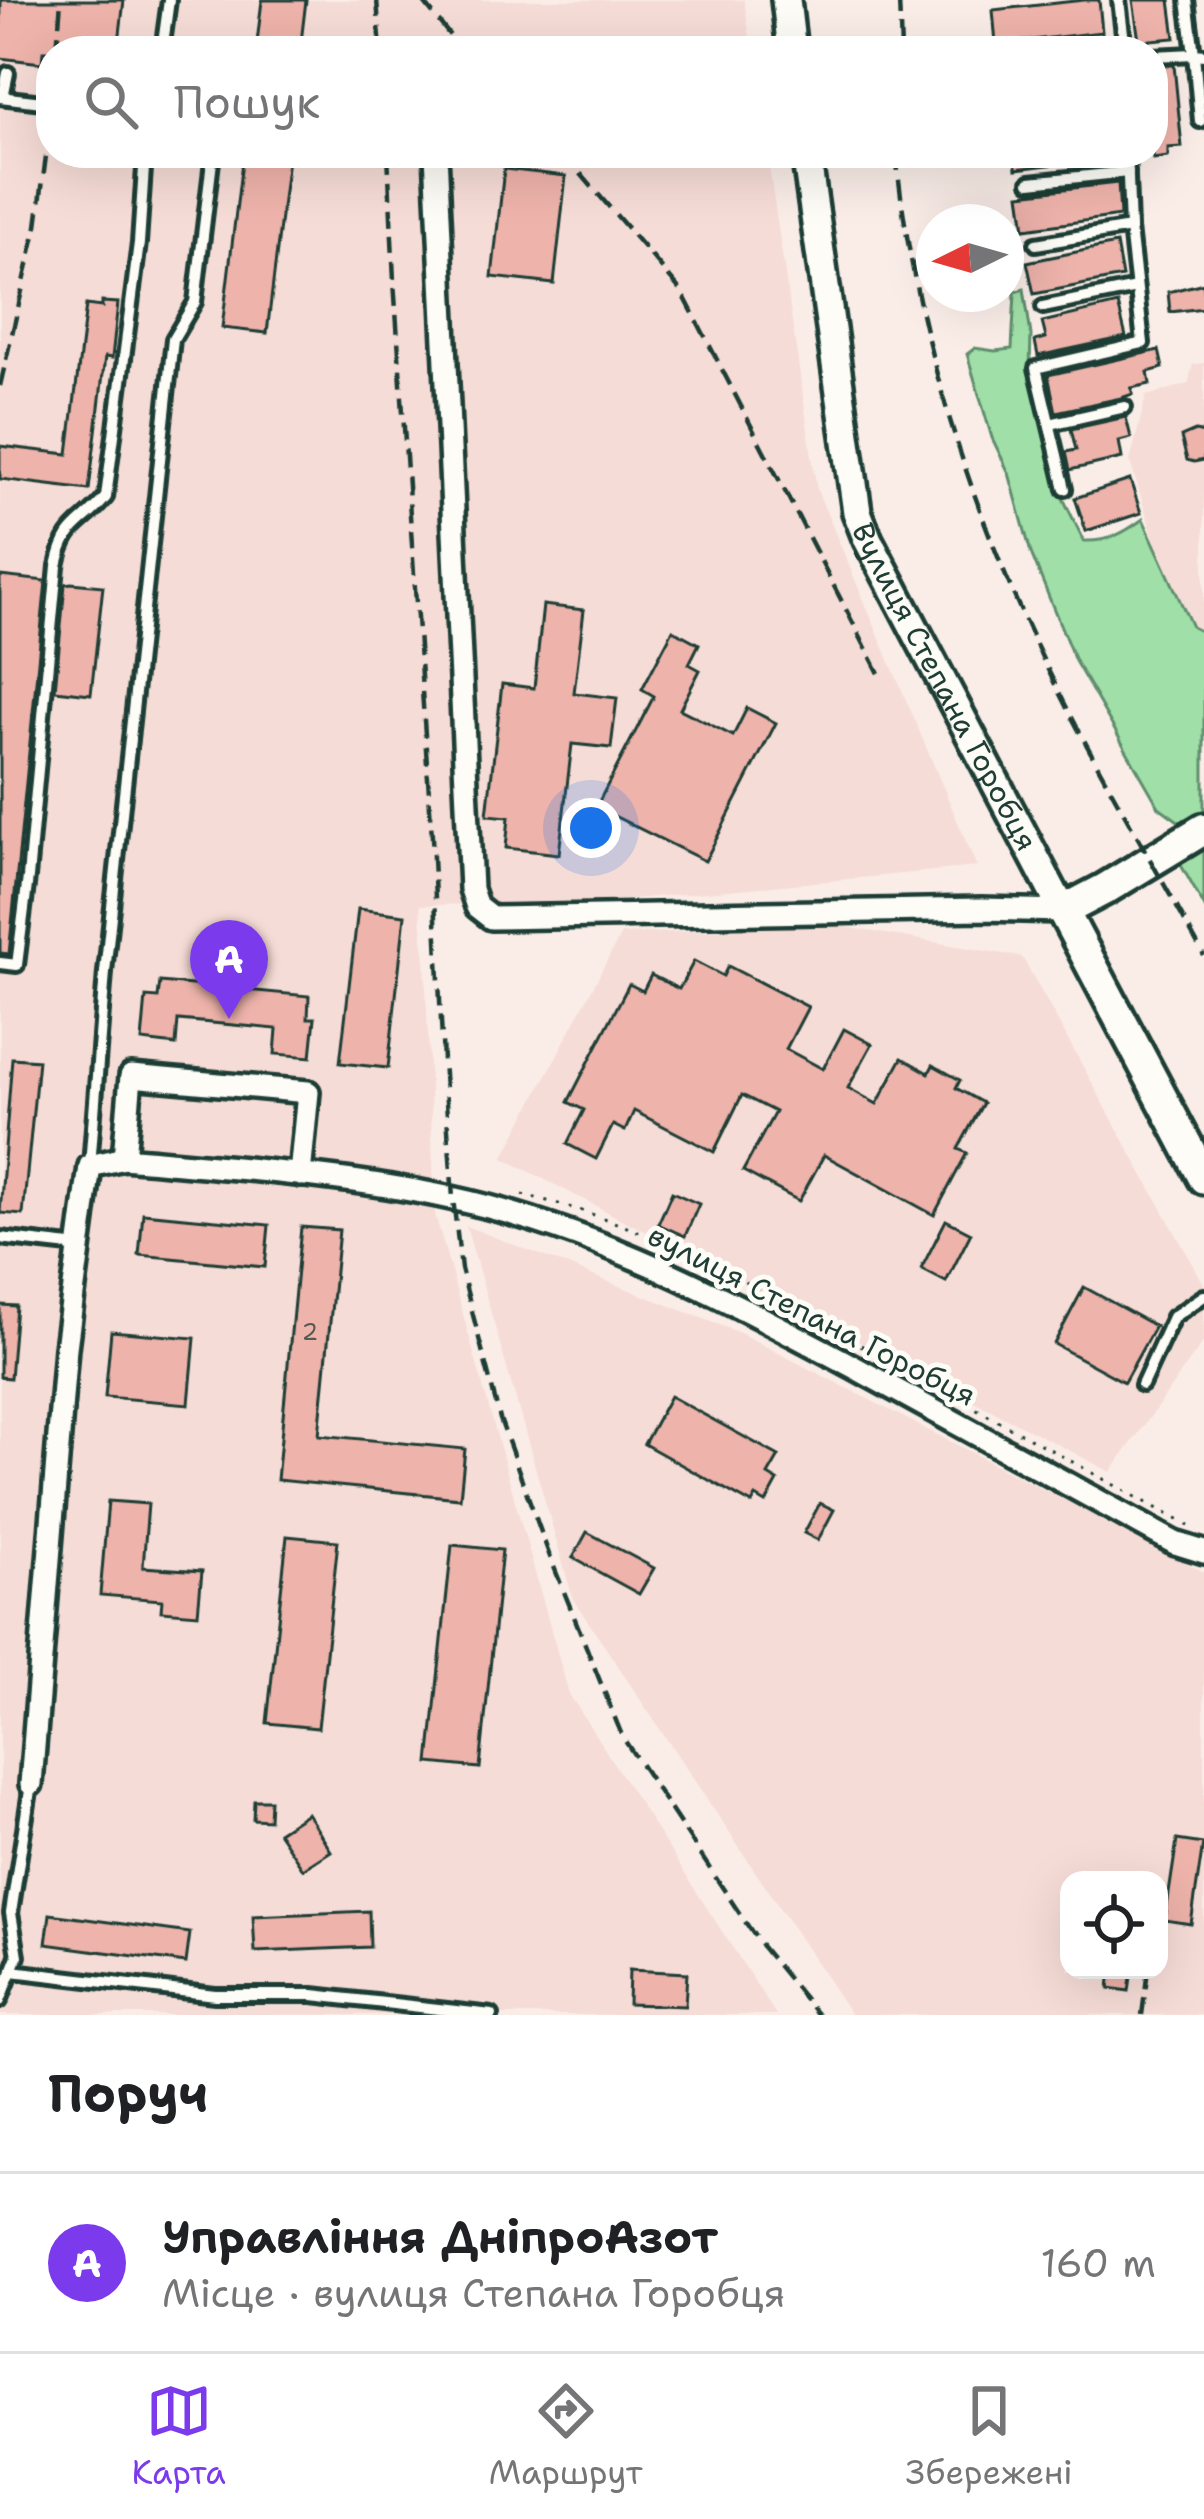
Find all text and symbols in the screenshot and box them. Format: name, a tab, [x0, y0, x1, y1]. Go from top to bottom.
search box	[36, 36, 1168, 168]
icon: search	[78, 69, 144, 135]
text: Пошук	[174, 72, 320, 132]
north arrow	[916, 204, 1024, 312]
street label: Вулиця Степана Горобця	[843, 517, 1048, 857]
your location	[561, 798, 621, 858]
pin: A	[190, 920, 268, 1019]
street label: вулиця Степана Горобця	[641, 1214, 983, 1416]
house number: 2	[302, 1316, 318, 1348]
map controls	[1060, 1871, 1168, 1979]
button: locate	[1060, 1871, 1168, 1979]
text: Поруч	[48, 2059, 208, 2127]
text: Управління ДніпроАзот	[162, 2207, 718, 2267]
text: A	[72, 2237, 102, 2289]
text: 160 m	[1041, 2237, 1156, 2289]
text: Місце · вулиця Степана Горобця	[162, 2267, 785, 2319]
tab: Карта	[131, 2378, 226, 2495]
tab: Маршрут	[489, 2378, 643, 2495]
tab: Збережені	[906, 2378, 1073, 2495]

